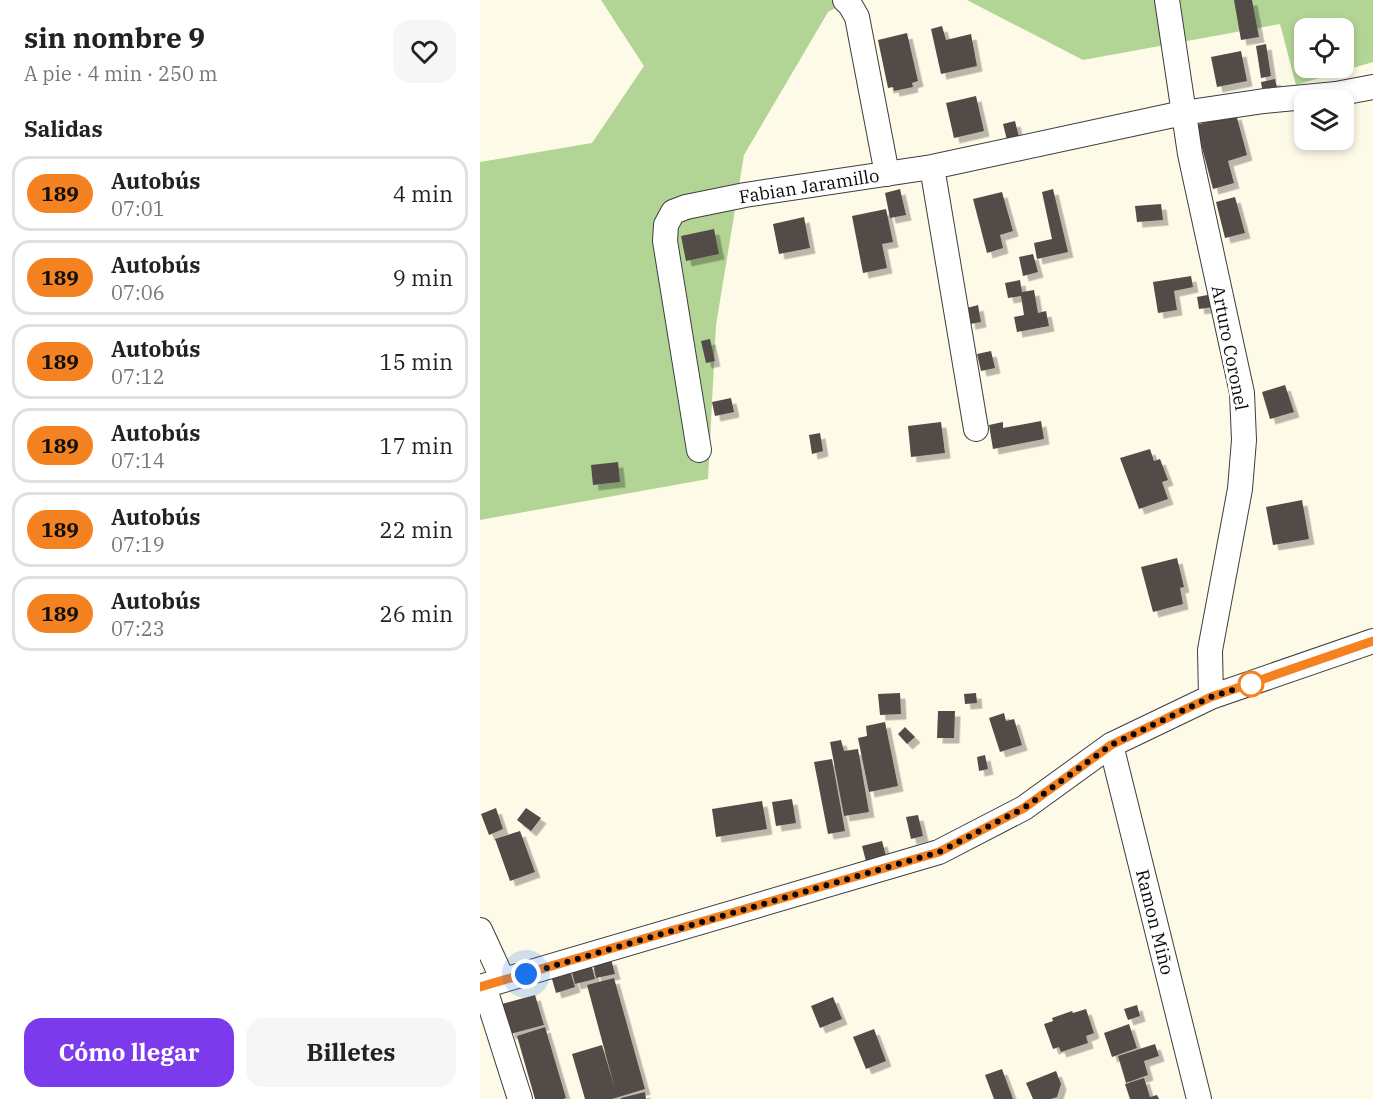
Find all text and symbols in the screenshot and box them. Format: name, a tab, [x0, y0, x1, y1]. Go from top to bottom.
map controls	[1294, 18, 1354, 150]
button: locate	[1294, 18, 1354, 78]
text: sin nombre 9	[24, 19, 205, 56]
button: heart	[393, 20, 456, 83]
text: A pie · 4 min · 250 m	[24, 60, 218, 87]
button: layers	[1294, 90, 1354, 150]
text: Salidas	[24, 114, 103, 143]
street label: Fabian Jaramillo	[737, 164, 881, 208]
text: Autobús	[111, 166, 200, 195]
text: 189	[41, 179, 79, 207]
text: 4 min	[393, 179, 453, 208]
text: 07:01	[111, 195, 165, 222]
text: Autobús	[111, 250, 200, 279]
text: 189	[41, 263, 79, 291]
text: 9 min	[393, 263, 453, 292]
text: 07:06	[111, 279, 165, 306]
street label: Arturo Coronel	[1207, 284, 1253, 412]
text: Autobús	[111, 334, 200, 363]
text: 189	[41, 347, 79, 375]
text: 15 min	[380, 347, 453, 376]
text: 07:12	[111, 363, 165, 390]
text: Autobús	[111, 418, 200, 447]
text: 189	[41, 431, 79, 459]
text: 17 min	[380, 431, 453, 460]
text: 07:14	[111, 447, 165, 474]
text: Autobús	[111, 502, 200, 531]
text: 189	[41, 515, 79, 543]
text: 22 min	[380, 515, 453, 544]
text: 07:19	[111, 531, 165, 558]
text: Autobús	[111, 586, 200, 615]
text: 189	[41, 599, 79, 627]
text: 26 min	[380, 599, 453, 628]
text: 07:23	[111, 615, 165, 642]
unlabelled marker	[1238, 671, 1264, 697]
street label: Ramon Miño	[1131, 867, 1179, 977]
your location	[511, 959, 541, 989]
button: Cómo llegar	[24, 1018, 234, 1087]
button: Billetes	[246, 1018, 456, 1087]

